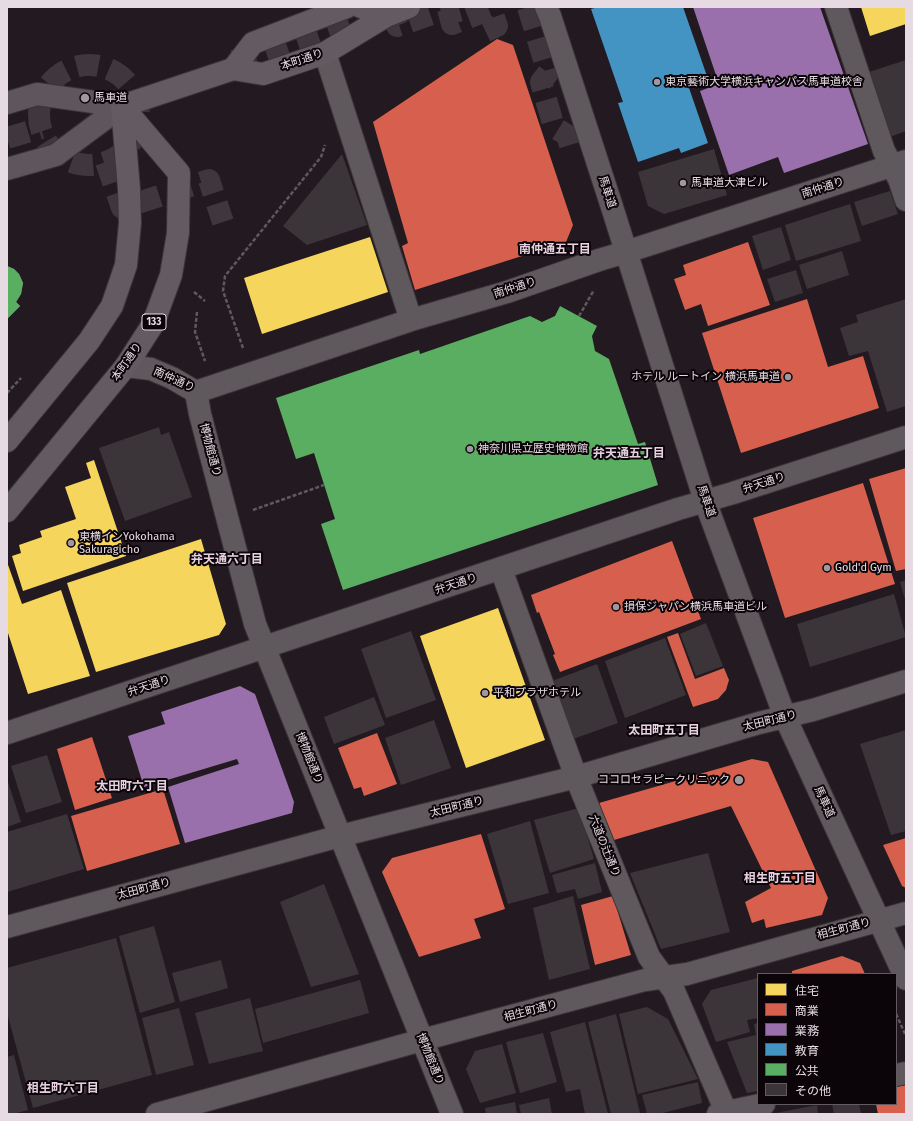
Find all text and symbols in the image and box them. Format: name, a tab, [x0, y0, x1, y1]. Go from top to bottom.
street label: 本町通り	[279, 47, 325, 73]
place label: 東京藝術大学横浜キャンパス馬車道校舎	[665, 75, 863, 89]
marker: 東京藝術大学横浜キャンパス馬車道校舎	[652, 77, 662, 87]
place label: 馬車道	[94, 91, 127, 105]
marker: 馬車道	[79, 92, 91, 104]
street label: 馬車道	[596, 174, 618, 210]
street label: 南仲通り	[800, 175, 846, 201]
place label: 馬車道大津ビル	[691, 176, 768, 190]
marker: 馬車道大津ビル	[678, 178, 688, 188]
district label: 南仲通五丁目	[519, 243, 591, 257]
street label: 南仲通り	[492, 275, 538, 301]
road number: 133	[142, 314, 166, 330]
street label: 本町通り	[109, 340, 145, 384]
street label: 南仲通り	[151, 365, 197, 395]
place label: ホテル ルートイン 横浜馬車道	[631, 370, 780, 384]
marker: ホテル ルートイン 横浜馬車道	[783, 372, 793, 382]
street label: 博物館通り	[197, 422, 223, 478]
place label: 神奈川県立歴史博物館	[478, 442, 588, 456]
marker: 神奈川県立歴史博物館	[465, 444, 475, 454]
district label: 弁天通五丁目	[593, 447, 665, 461]
street label: 弁天通り	[741, 470, 787, 496]
street label: 馬車道	[694, 483, 718, 519]
place label: 東横インYokohama Sakuragicho	[79, 530, 175, 556]
marker: 東横インYokohama Sakuragicho	[66, 538, 76, 548]
district label: 弁天通六丁目	[191, 553, 263, 567]
place label: Gold'd Gym	[835, 561, 892, 575]
marker: Gold'd Gym	[822, 563, 832, 573]
street label: 弁天通り	[433, 571, 479, 597]
place label: 損保ジャパン横浜馬車道ビル	[624, 600, 767, 614]
marker: 損保ジャパン横浜馬車道ビル	[611, 602, 621, 612]
street label: 弁天通り	[126, 673, 172, 699]
place label: 平和プラザホテル	[493, 686, 581, 700]
marker: 平和プラザホテル	[480, 688, 490, 698]
street label: 太田町通り	[742, 708, 798, 734]
district label: 太田町五丁目	[628, 724, 700, 738]
street label: 博物館通り	[293, 730, 325, 786]
place label: ココロセラピークリニック	[598, 773, 730, 787]
marker: ココロセラピークリニック	[733, 774, 745, 786]
district label: 太田町六丁目	[96, 780, 168, 794]
street label: 馬車道	[811, 784, 837, 820]
street label: 太田町通り	[429, 794, 485, 820]
street label: 六道の辻通り	[586, 813, 622, 879]
district label: 相生町五丁目	[744, 872, 816, 886]
street label: 太田町通り	[116, 876, 172, 902]
street label: 相生町通り	[816, 916, 872, 942]
legend	[757, 973, 897, 1105]
text: 住宅	[795, 984, 819, 998]
street label: 相生町通り	[503, 998, 559, 1024]
text: 商業	[795, 1004, 819, 1018]
text: 業務	[795, 1024, 819, 1038]
street label: 博物館通り	[414, 1031, 446, 1087]
text: 教育	[795, 1044, 819, 1058]
text: 公共	[795, 1064, 819, 1078]
district label: 相生町六丁目	[27, 1082, 99, 1096]
text: その他	[795, 1084, 831, 1098]

